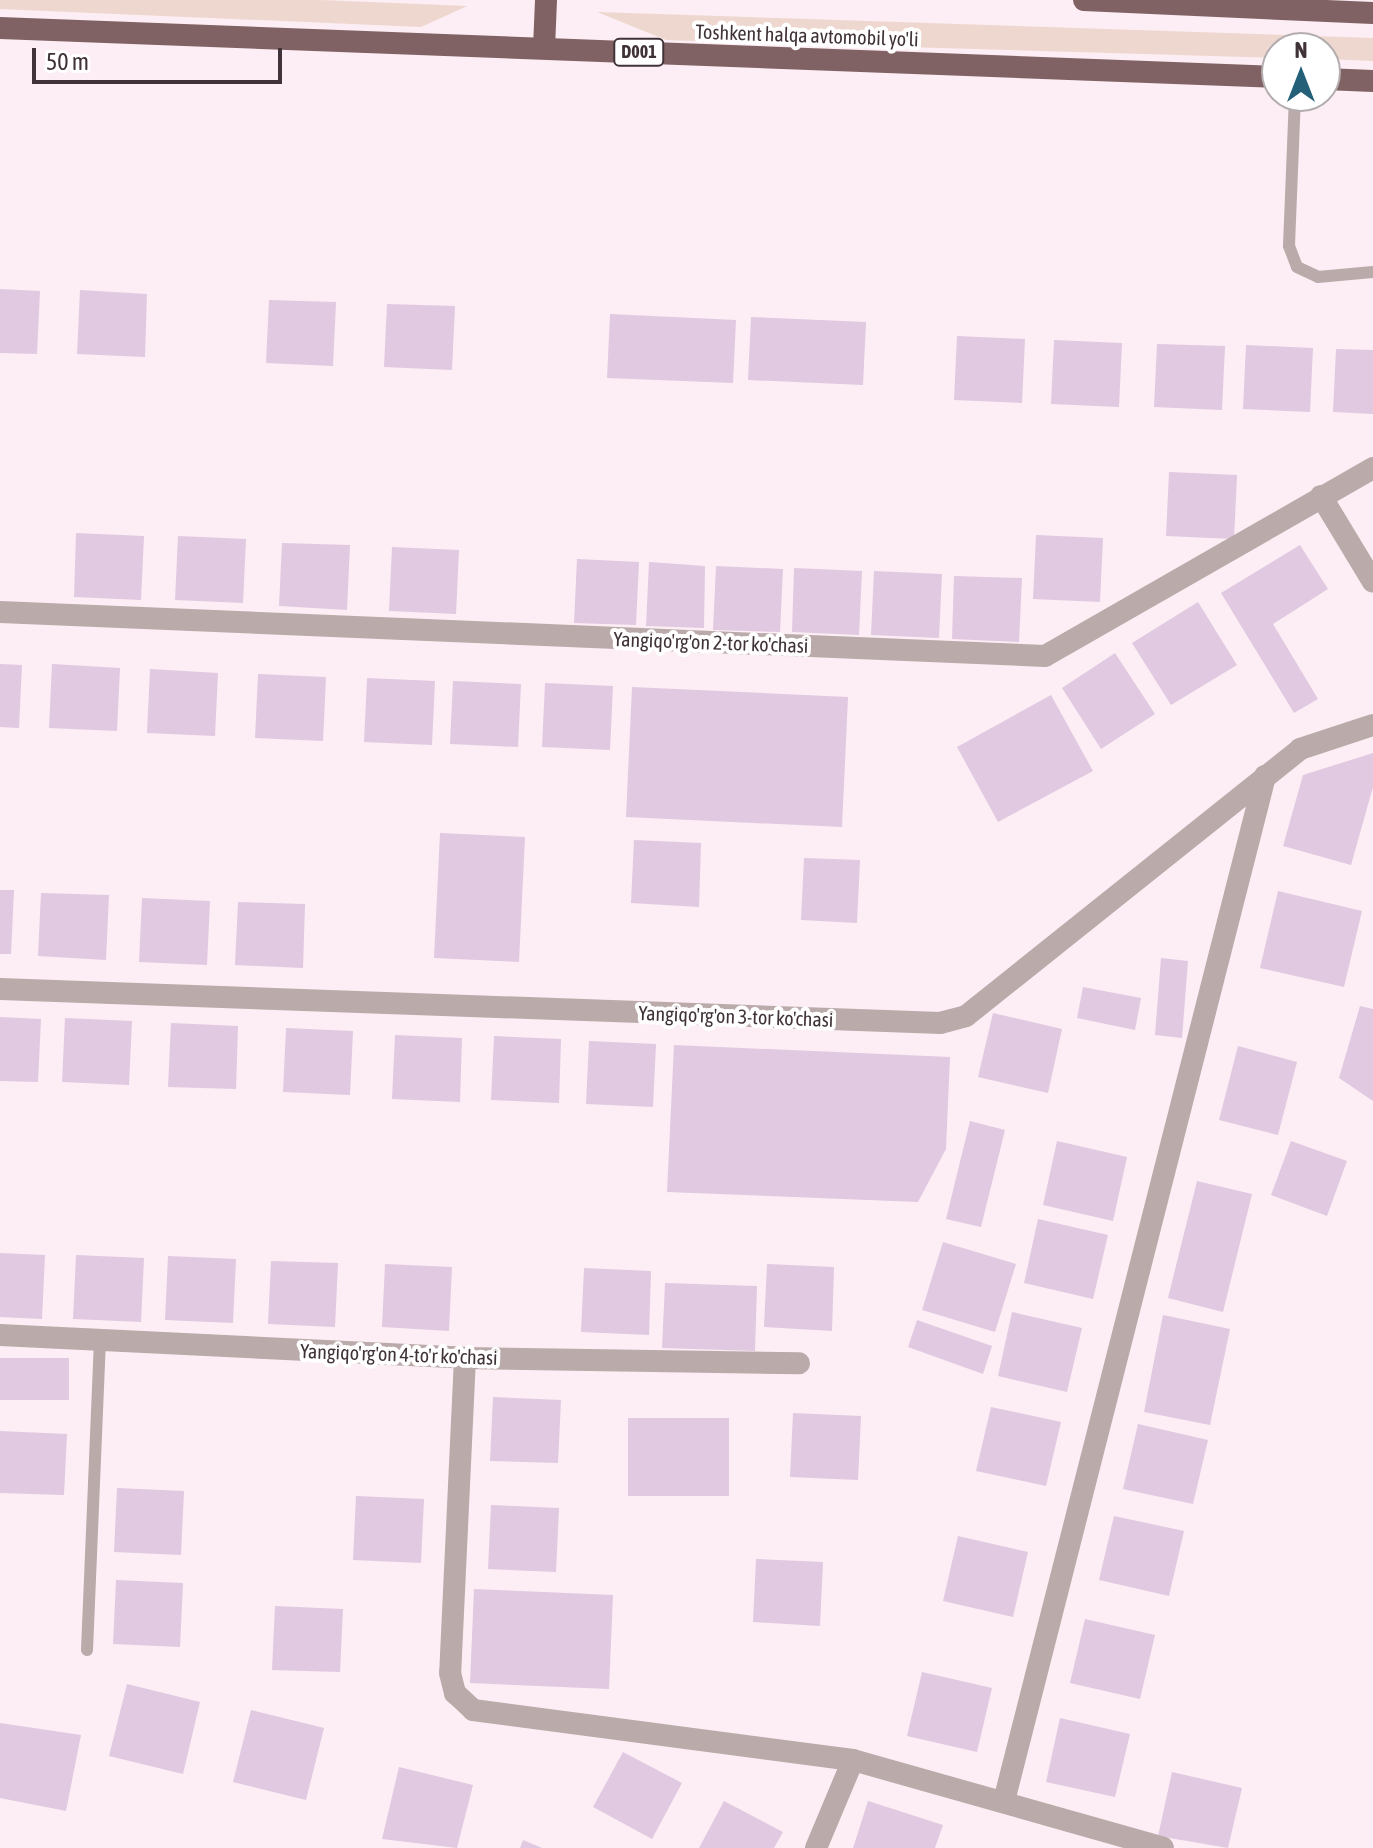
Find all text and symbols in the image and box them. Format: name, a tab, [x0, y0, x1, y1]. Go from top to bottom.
street label: Toshkent halqa avtomobil yo'li	[695, 19, 919, 51]
scale bar	[36, 32, 286, 82]
north arrow	[1261, 32, 1341, 112]
text: N	[1295, 37, 1307, 63]
road number: D001	[613, 38, 665, 66]
text: 50 m	[46, 48, 89, 75]
street label: Yangiqo'rg'on 2-tor ko'chasi	[613, 627, 809, 657]
street label: Yangiqo'rg'on 3-tor ko'chasi	[638, 1001, 834, 1031]
street label: Yangiqo'rg'on 4-to'r ko'chasi	[300, 1339, 498, 1369]

